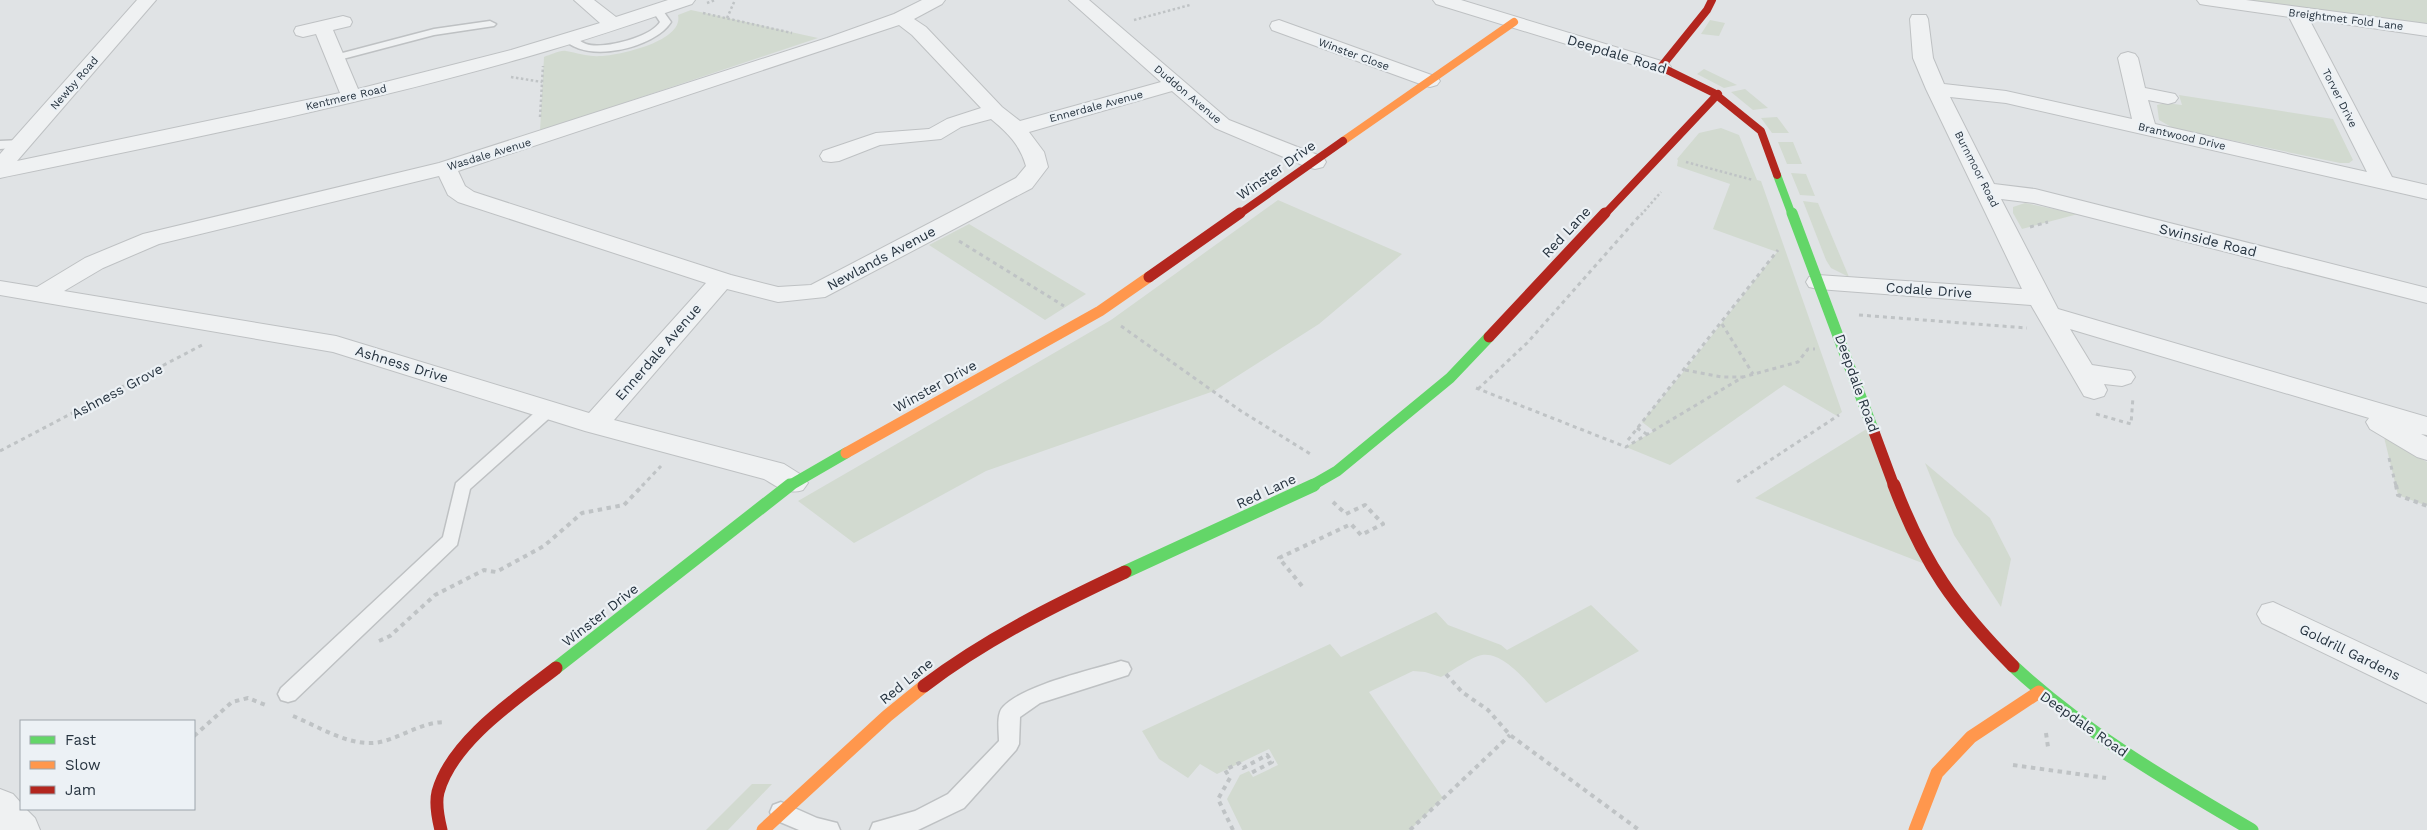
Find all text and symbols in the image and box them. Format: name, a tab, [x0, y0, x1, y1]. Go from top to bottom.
street label: Breightmet Fold Lane	[2288, 6, 2404, 33]
street label: Deepdale Road	[1565, 31, 1669, 77]
street label: Winster Close	[1317, 36, 1391, 73]
street label: Newby Road	[48, 54, 101, 113]
street label: Duddon Avenue	[1151, 62, 1224, 126]
street label: Torver Drive	[2319, 67, 2360, 130]
street label: Kentmere Road	[304, 82, 388, 113]
street label: Ennerdale Avenue	[1048, 88, 1144, 125]
street label: Brantwood Drive	[2137, 120, 2227, 153]
street label: Burnmoor Road	[1952, 129, 2001, 210]
street label: Wasdale Avenue	[446, 136, 533, 173]
street label: Winster Drive	[1234, 137, 1318, 203]
street label: Red Lane	[1538, 203, 1594, 261]
street label: Swinside Road	[2158, 220, 2258, 260]
street label: Newlands Avenue	[824, 223, 938, 293]
street label: Codale Drive	[1885, 279, 1973, 301]
street label: Ennerdale Avenue	[612, 300, 704, 404]
street label: Deepdale Road	[1832, 332, 1882, 434]
street label: Ashness Drive	[354, 342, 450, 386]
street label: Winster Drive	[891, 357, 979, 415]
street label: Ashness Grove	[69, 360, 165, 422]
street label: Red Lane	[1234, 470, 1298, 512]
street label: Winster Drive	[559, 580, 641, 650]
street label: Goldrill Gardens	[2297, 621, 2403, 683]
street label: Red Lane	[876, 655, 936, 707]
street label: Deepdale Road	[2037, 688, 2131, 760]
legend	[20, 720, 195, 810]
text: Fast	[65, 731, 97, 749]
text: Slow	[65, 756, 101, 774]
text: Jam	[65, 781, 96, 799]

